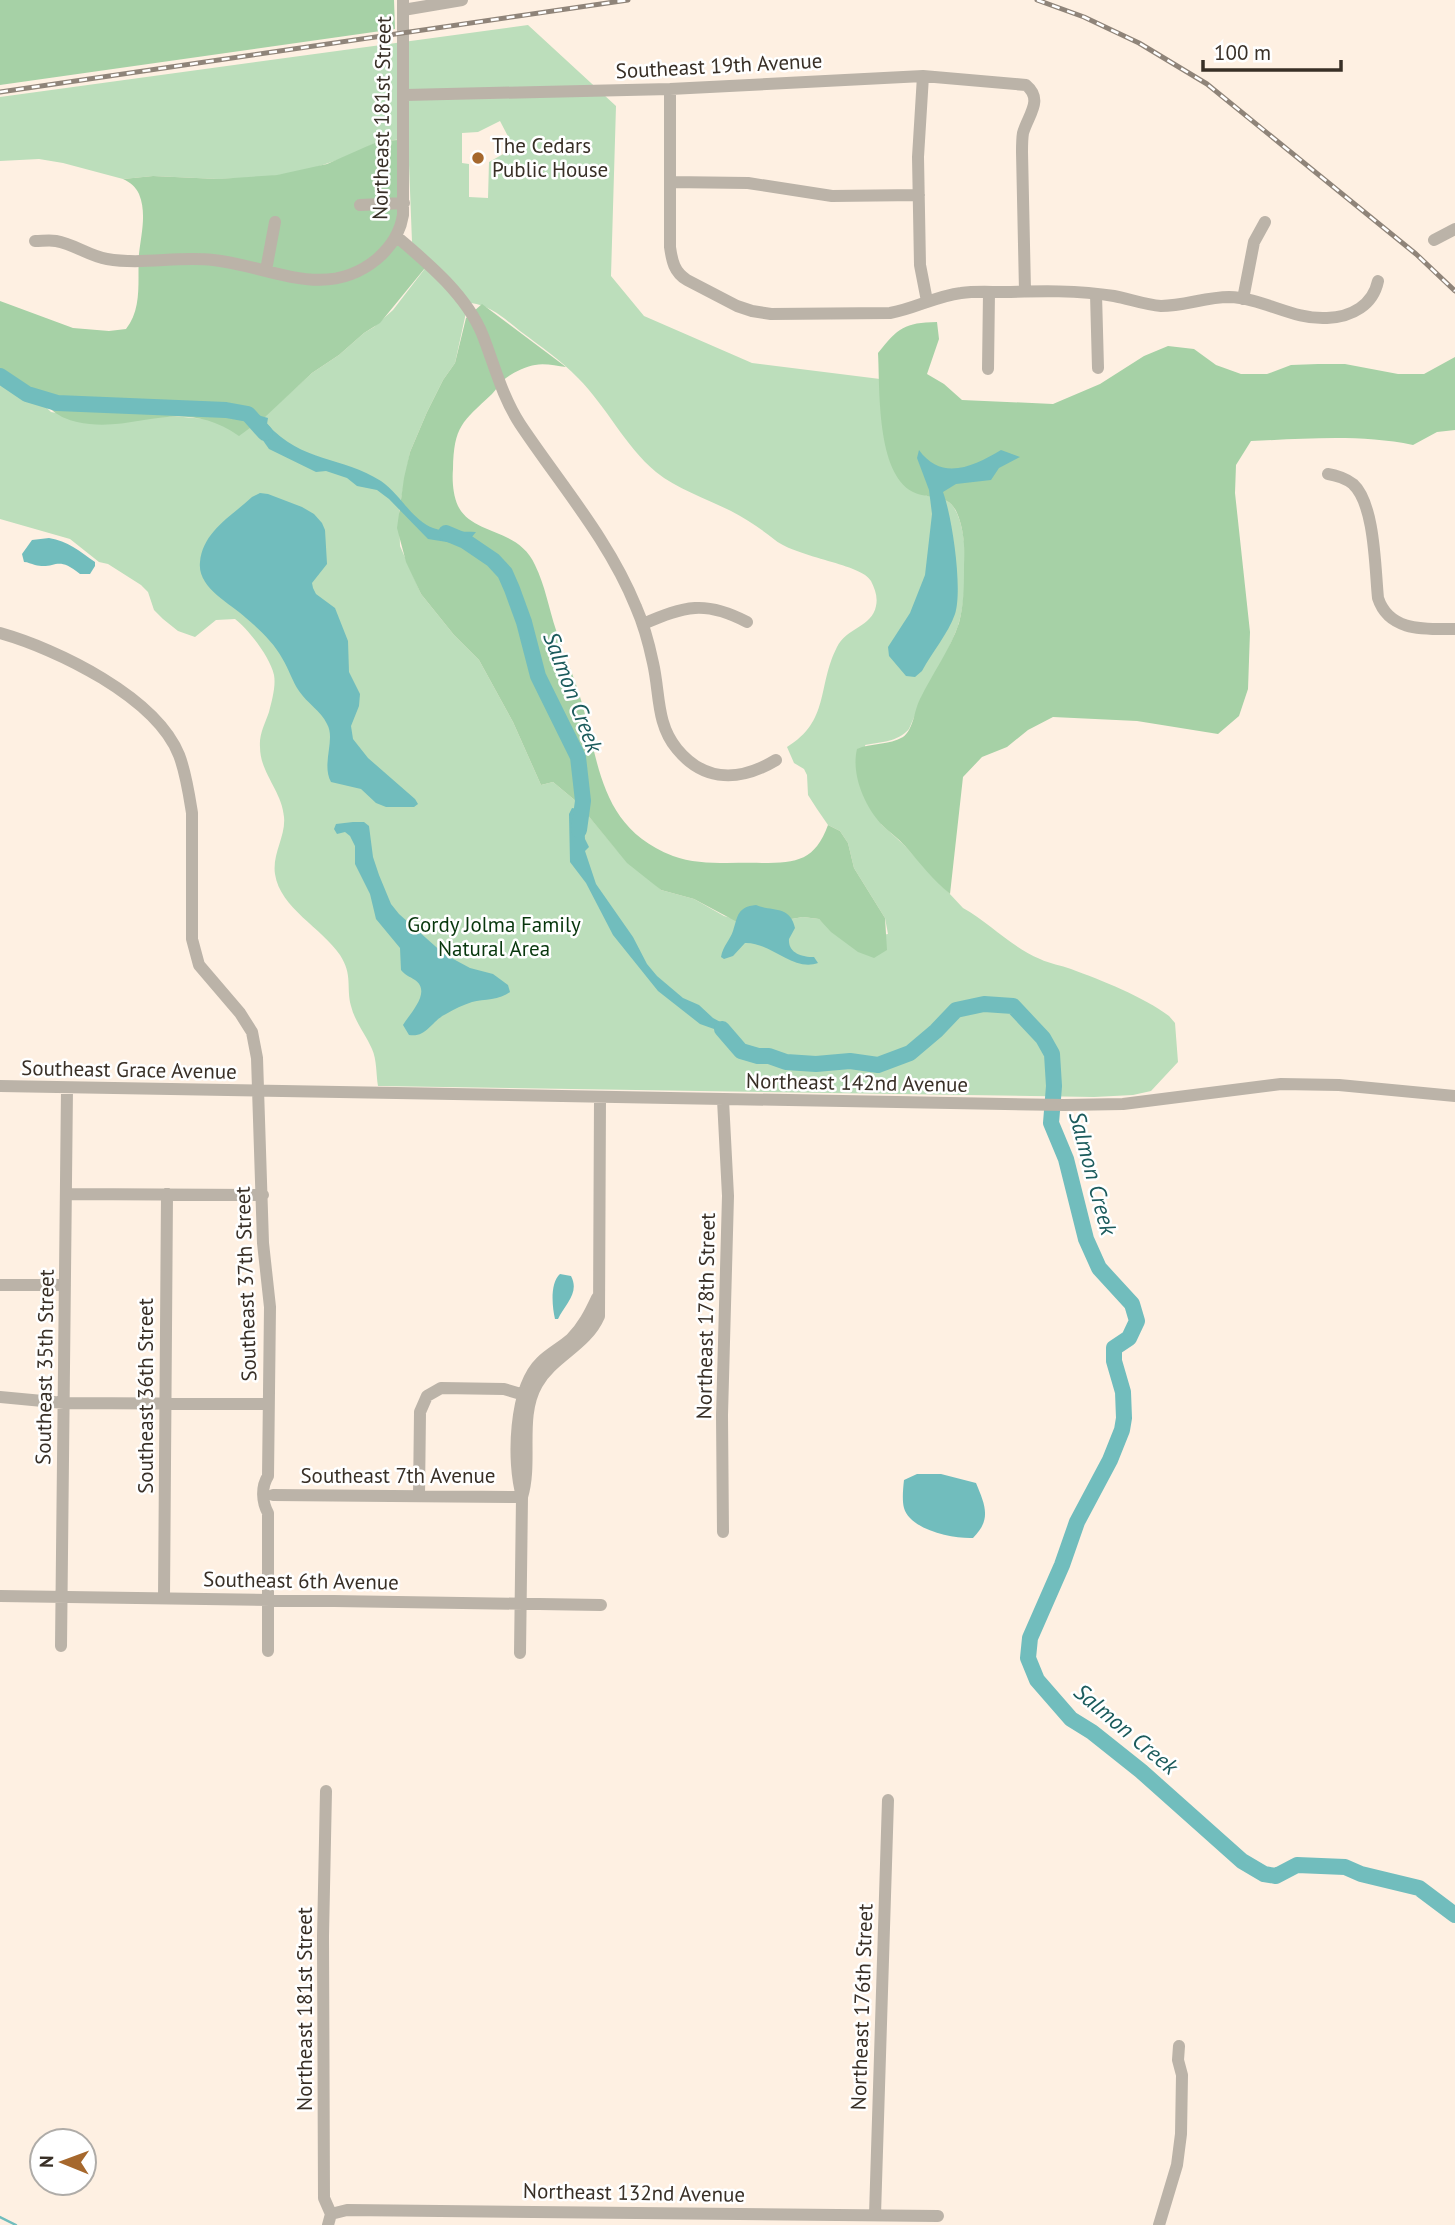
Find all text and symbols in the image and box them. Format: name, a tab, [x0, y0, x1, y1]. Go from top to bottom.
street label: Northeast 181st Street	[366, 16, 397, 220]
scale bar	[1203, 28, 1341, 72]
text: 100 m	[1214, 39, 1271, 66]
street label: Southeast 19th Avenue	[615, 47, 823, 84]
place label: The Cedars Public House	[492, 132, 608, 183]
marker: The Cedars Public House	[470, 150, 486, 166]
water label: Salmon Creek	[537, 627, 610, 758]
park label: Gordy Jolma Family Natural Area	[407, 911, 581, 962]
street label: Southeast Grace Avenue	[21, 1054, 237, 1085]
street label: Northeast 142nd Avenue	[746, 1067, 968, 1098]
water label: Salmon Creek	[1063, 1108, 1124, 1240]
street label: Southeast 37th Street	[229, 1186, 262, 1382]
street label: Northeast 178th Street	[690, 1212, 721, 1420]
street label: Southeast 35th Street	[29, 1269, 60, 1465]
street label: Southeast 36th Street	[132, 1298, 159, 1494]
street label: Southeast 7th Avenue	[300, 1462, 496, 1489]
street label: Southeast 6th Avenue	[203, 1565, 399, 1596]
water label: Salmon Creek	[1068, 1677, 1186, 1782]
street label: Northeast 176th Street	[844, 1903, 879, 2111]
street label: Northeast 181st Street	[291, 1907, 318, 2111]
north arrow	[28, 2127, 98, 2197]
text: N	[34, 2155, 58, 2168]
street label: Northeast 132nd Avenue	[523, 2177, 745, 2208]

